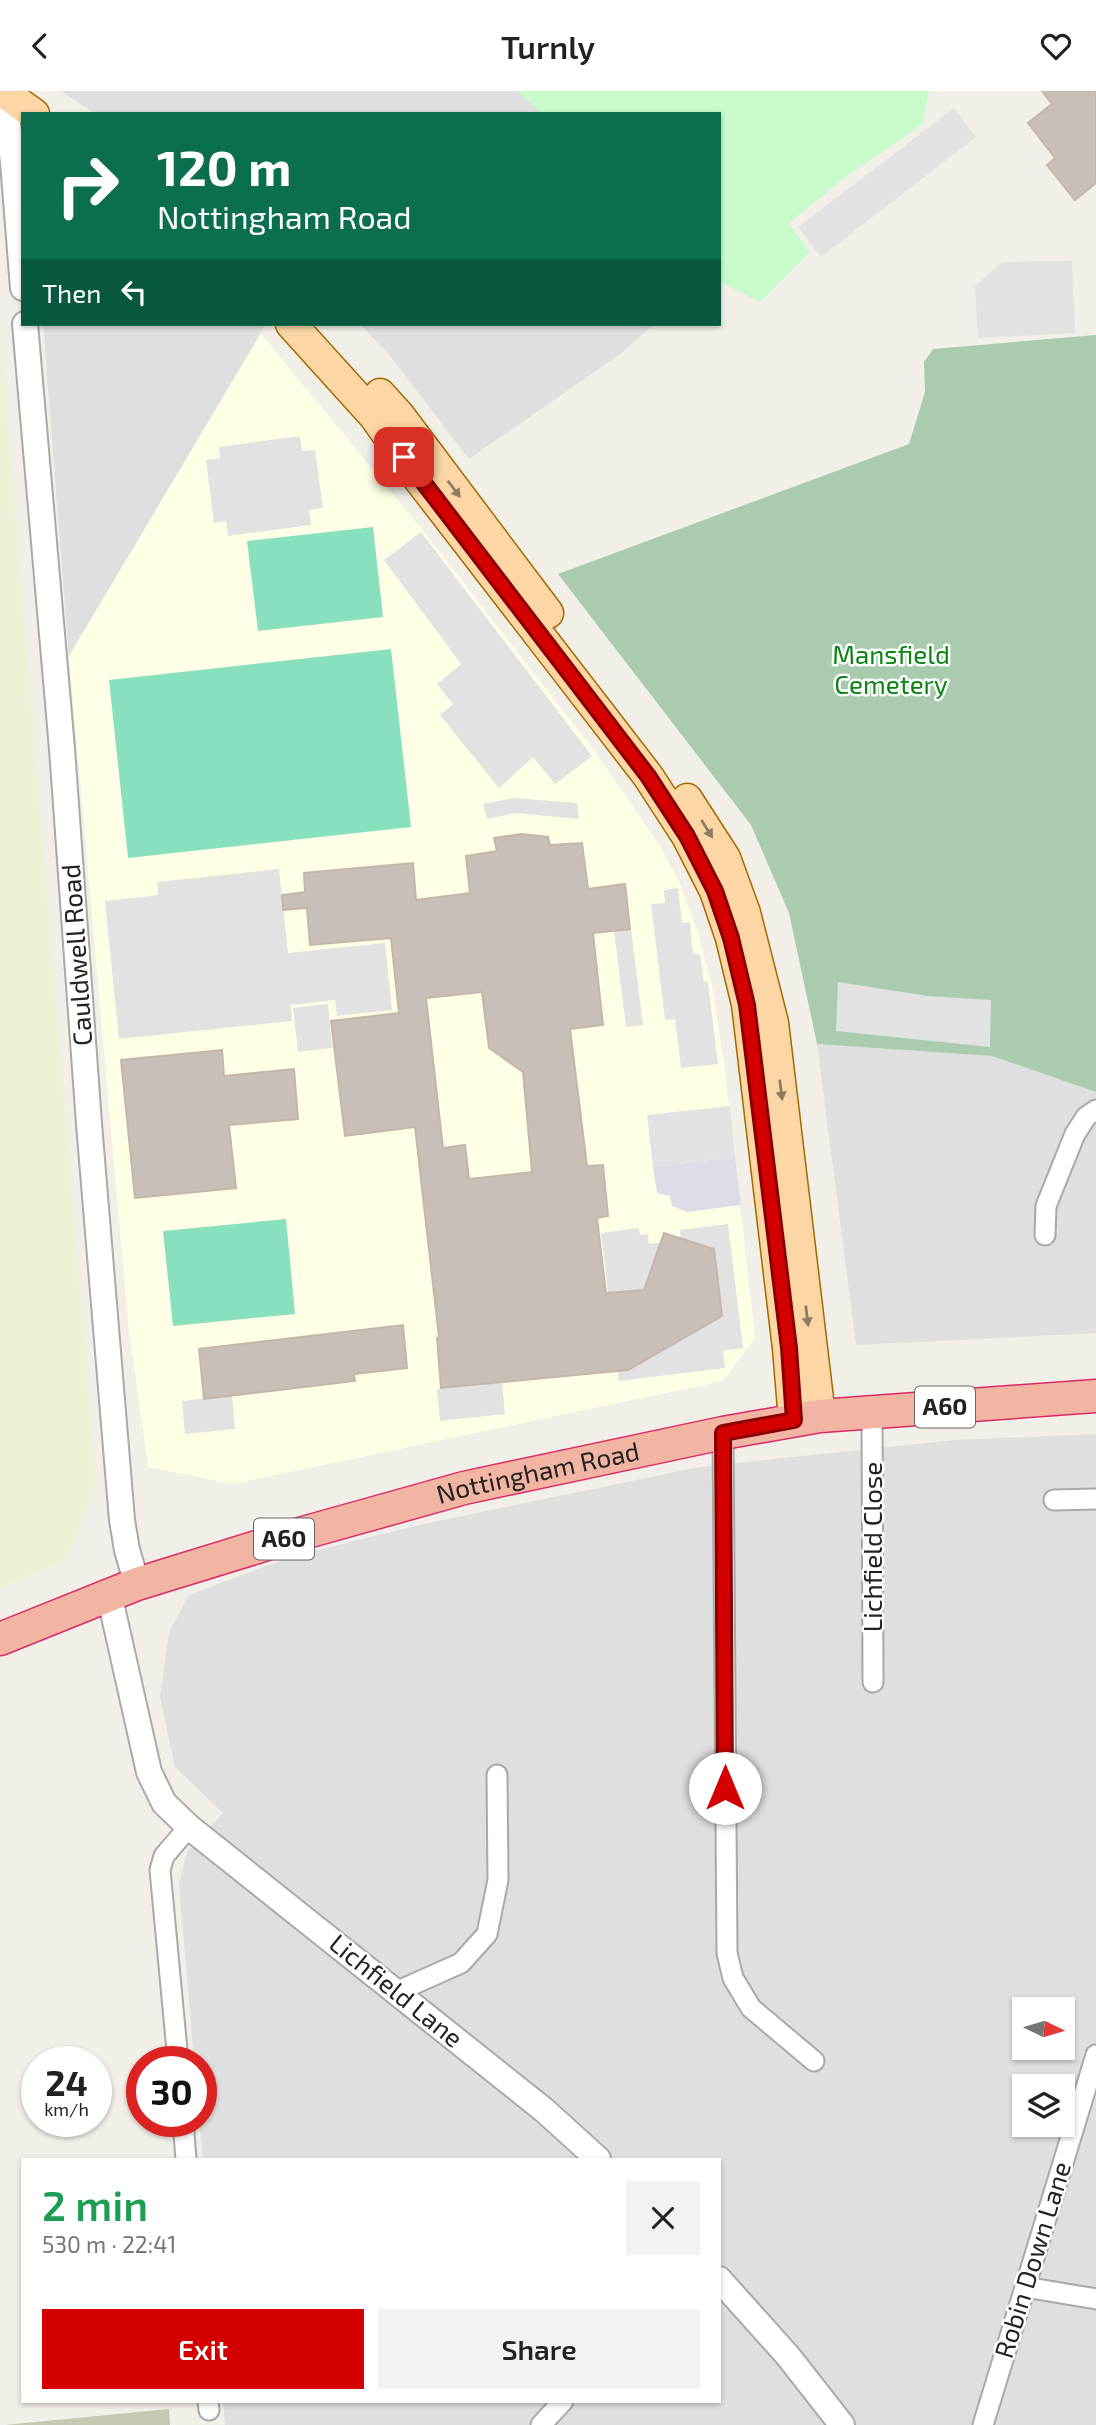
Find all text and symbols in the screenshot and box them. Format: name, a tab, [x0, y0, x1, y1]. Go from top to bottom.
icon: back	[21, 27, 59, 65]
text: Turnly	[501, 27, 595, 65]
icon: heart	[1037, 27, 1075, 65]
text: 120 m	[157, 137, 291, 196]
icon: right	[42, 140, 133, 231]
text: Nottingham Road	[157, 197, 412, 235]
icon: left	[115, 273, 153, 311]
text: Then	[42, 277, 101, 308]
pin	[374, 427, 434, 487]
icon: arrive	[385, 438, 423, 476]
one-way arrow	[447, 480, 461, 498]
park label: Mansfield Cemetery	[832, 638, 950, 699]
one-way arrow	[700, 819, 713, 839]
street label: Cauldwell Road	[54, 863, 97, 1047]
one-way arrow	[775, 1080, 786, 1102]
one-way arrow	[802, 1306, 813, 1328]
road number: A60	[915, 1387, 975, 1427]
street label: Nottingham Road	[433, 1434, 642, 1509]
street label: Lichfield Close	[856, 1462, 887, 1632]
road number: A60	[254, 1519, 314, 1559]
position arrow	[688, 1751, 762, 1825]
street label: Lichfield Lane	[324, 1927, 470, 2053]
north arrow	[1012, 1997, 1074, 2060]
map controls	[1012, 1997, 1075, 2137]
speed limit sign: 30	[126, 2046, 217, 2137]
text: 24	[45, 2061, 88, 2103]
button: layers	[1012, 2074, 1075, 2137]
text: km/h	[44, 2098, 89, 2120]
street label: Robin Down Lane	[987, 2158, 1076, 2362]
text: 2 min	[42, 2179, 148, 2229]
button: close	[626, 2181, 700, 2255]
text: 530 m · 22:41	[42, 2230, 177, 2258]
button: Exit	[42, 2309, 364, 2389]
button: Share	[378, 2309, 700, 2389]

